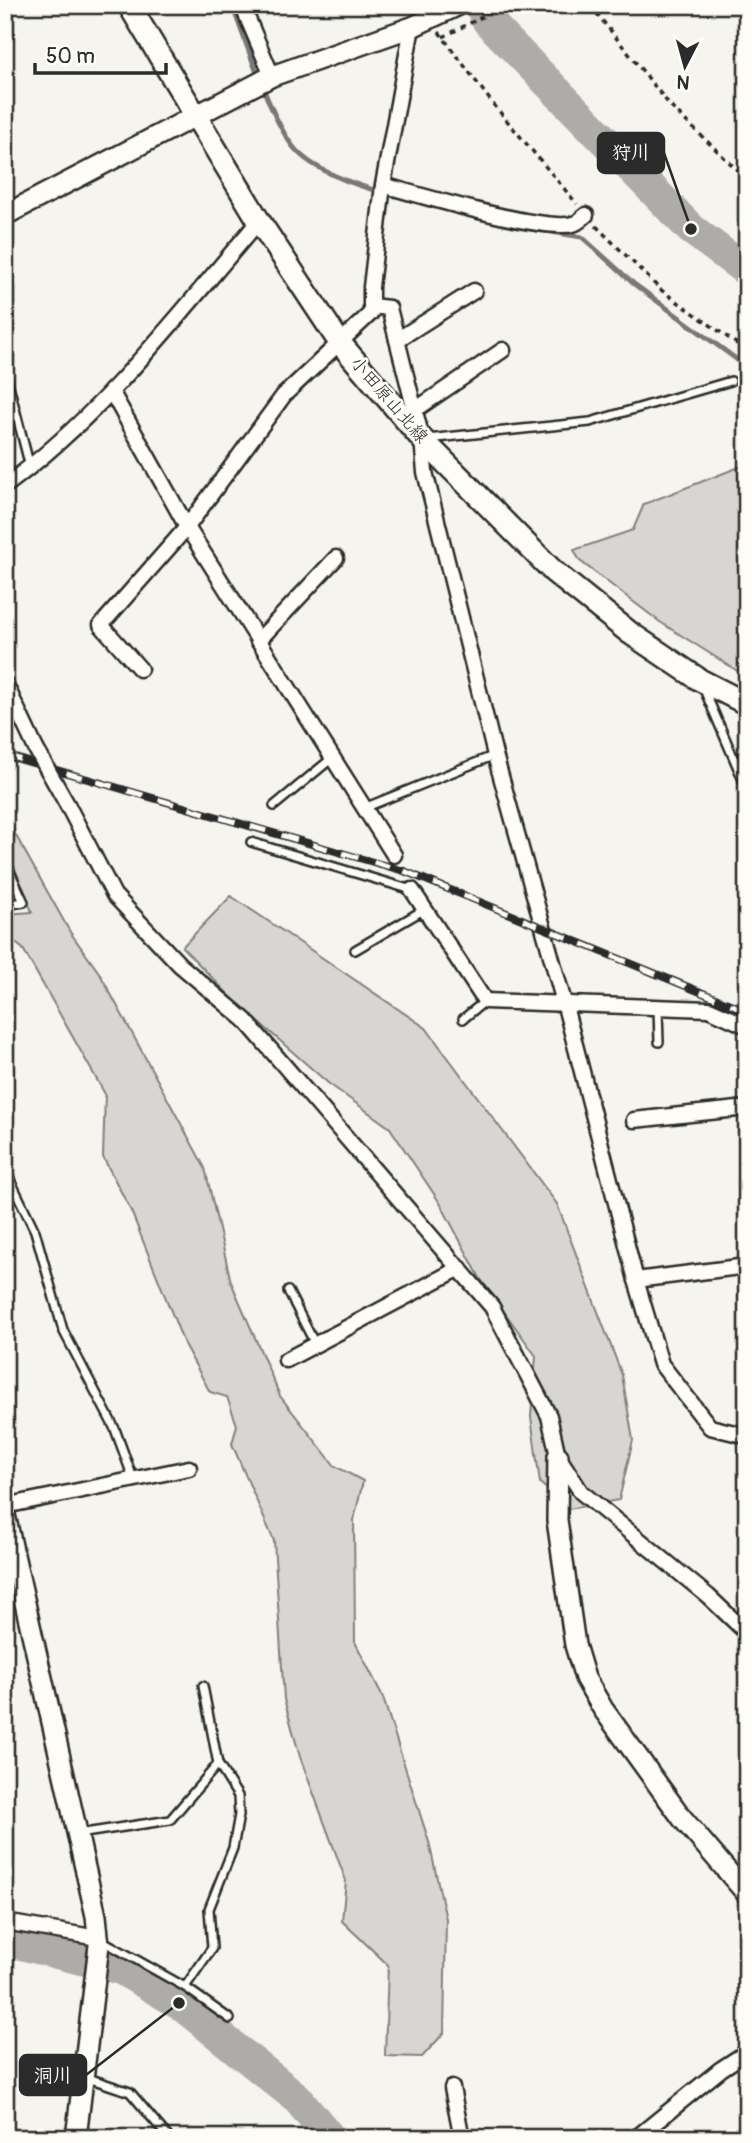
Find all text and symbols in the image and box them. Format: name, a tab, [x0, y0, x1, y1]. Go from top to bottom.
scale bar	[35, 32, 166, 76]
north arrow	[650, 32, 720, 102]
text: 50 m	[46, 43, 95, 70]
text: N	[676, 69, 691, 95]
callout: 狩川	[598, 133, 664, 173]
text: 狩川	[612, 141, 650, 165]
street label: 小田原山北線	[345, 352, 433, 448]
callout: 洞川	[20, 2055, 86, 2095]
text: 洞川	[34, 2064, 72, 2088]

